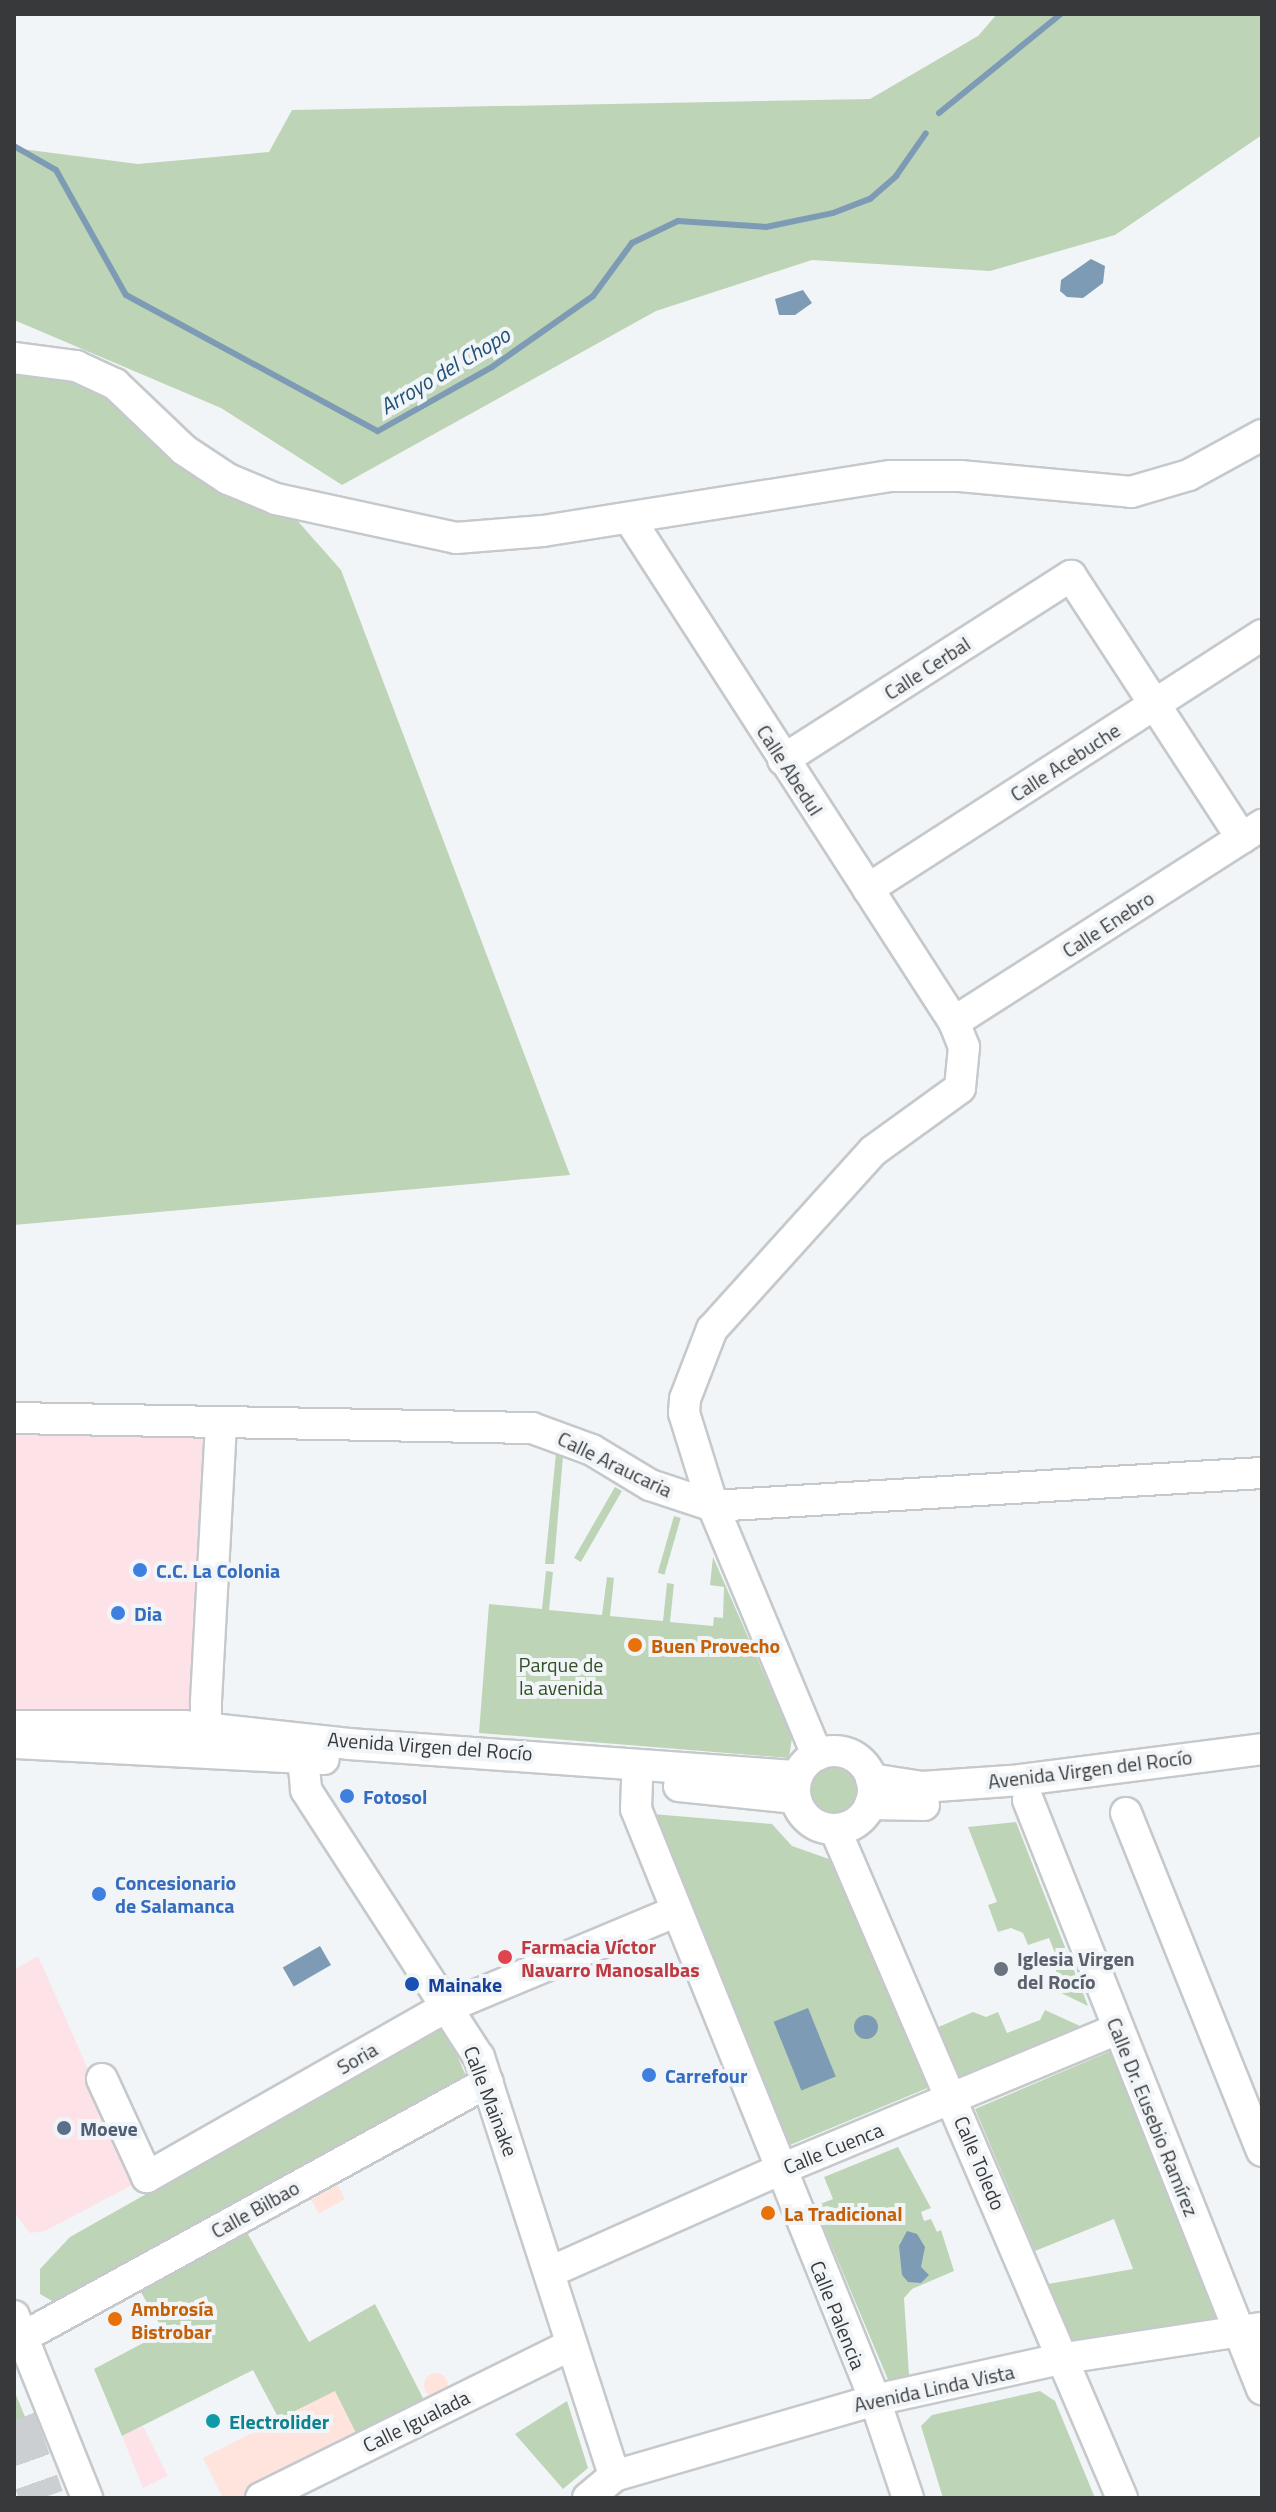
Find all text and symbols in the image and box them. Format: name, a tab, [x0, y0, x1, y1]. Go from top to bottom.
water label: Arroyo del Chopo	[375, 322, 515, 420]
street label: Calle Cerbal	[880, 631, 974, 705]
street label: Calle Acebuche	[1006, 718, 1124, 806]
street label: Calle Abedul	[752, 720, 828, 820]
street label: Calle Enebro	[1058, 886, 1158, 962]
street label: Calle Araucaria	[554, 1426, 676, 1502]
place label: C.C. La Colonia	[156, 1558, 280, 1582]
marker: C.C. La Colonia	[131, 1561, 149, 1579]
place label: Dia	[134, 1601, 162, 1625]
marker: Dia	[109, 1604, 127, 1622]
place label: Buen Provecho	[651, 1633, 780, 1657]
marker: Buen Provecho	[626, 1636, 644, 1654]
park label: Parque de la avenida	[519, 1652, 603, 1699]
street label: Avenida Virgen del Rocío	[327, 1727, 533, 1765]
street label: Avenida Virgen del Rocío	[987, 1745, 1193, 1793]
place label: Fotosol	[363, 1784, 427, 1808]
marker: Fotosol	[338, 1787, 356, 1805]
place label: Concesionario de Salamanca	[115, 1870, 236, 1917]
marker: Concesionario de Salamanca	[90, 1885, 108, 1903]
place label: Farmacia Víctor Navarro Manosalbas	[521, 1934, 700, 1981]
place label: Iglesia Virgen del Rocío	[1017, 1946, 1135, 1993]
marker: Farmacia Víctor Navarro Manosalbas	[496, 1948, 514, 1966]
marker: Iglesia Virgen del Rocío	[992, 1960, 1010, 1978]
place label: Mainake	[428, 1972, 502, 1996]
marker: Mainake	[403, 1975, 421, 1993]
street label: Calle Dr. Eusebio Ramírez	[1102, 2014, 1204, 2220]
street label: Soria	[333, 2037, 381, 2079]
street label: Calle Mainake	[459, 2043, 523, 2159]
place label: Carrefour	[665, 2063, 747, 2087]
marker: Carrefour	[640, 2066, 658, 2084]
street label: Calle Toledo	[949, 2112, 1011, 2214]
place label: Moeve	[80, 2116, 138, 2140]
street label: Calle Cuenca	[780, 2117, 886, 2179]
marker: Moeve	[55, 2119, 73, 2137]
street label: Calle Bilbao	[207, 2175, 303, 2243]
place label: La Tradicional	[784, 2201, 903, 2225]
marker: La Tradicional	[759, 2204, 777, 2222]
street label: Calle Palencia	[805, 2257, 871, 2373]
place label: Ambrosía Bistrobar	[131, 2296, 214, 2343]
marker: Ambrosía Bistrobar	[106, 2310, 124, 2328]
street label: Avenida Linda Vista	[852, 2359, 1016, 2417]
street label: Calle Igualada	[359, 2385, 473, 2457]
place label: Electrolider	[229, 2409, 329, 2433]
marker: Electrolider	[204, 2412, 222, 2430]

